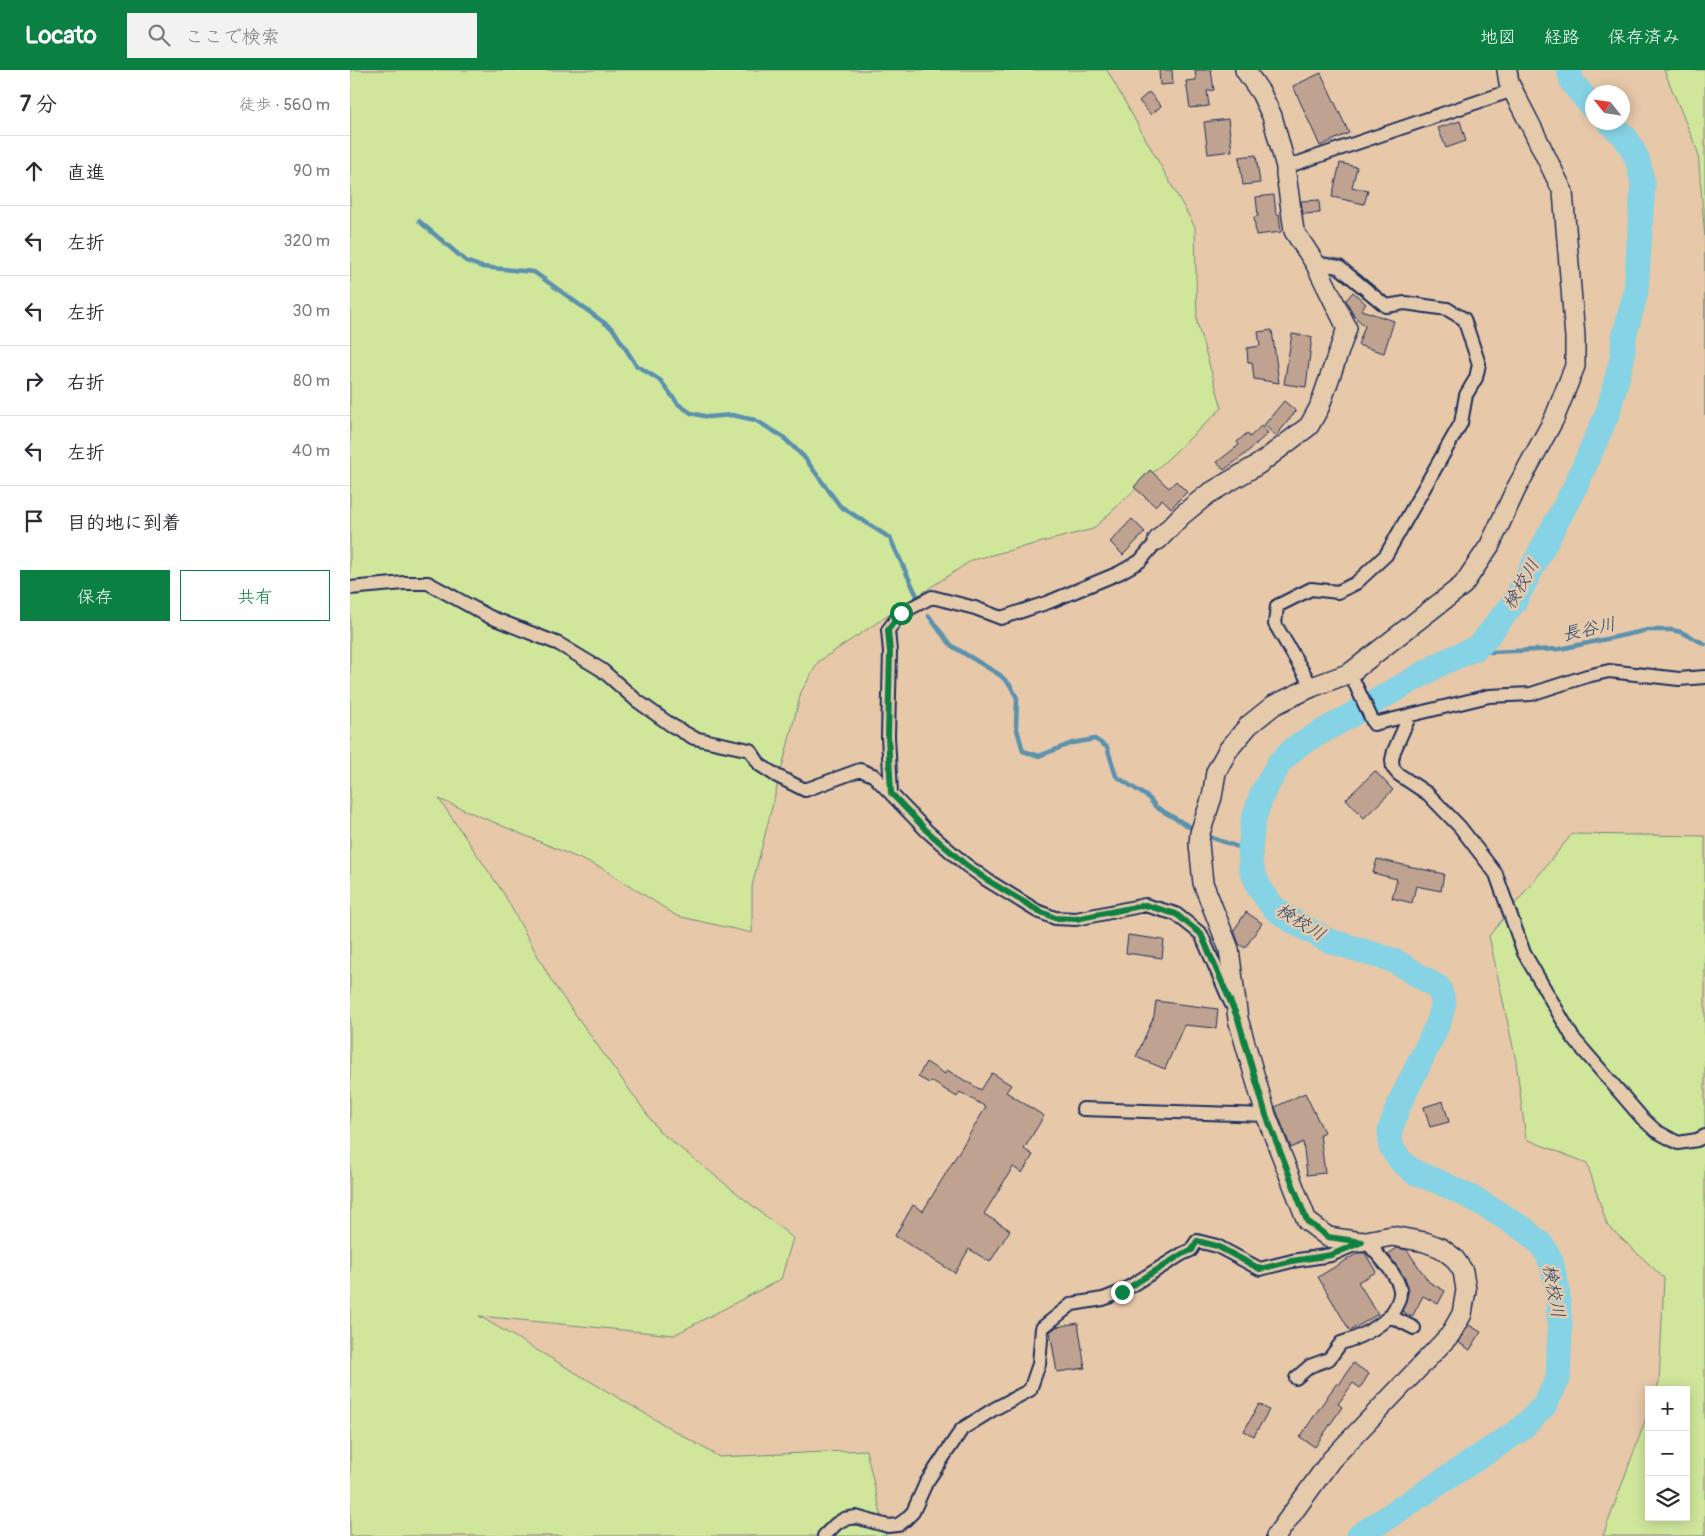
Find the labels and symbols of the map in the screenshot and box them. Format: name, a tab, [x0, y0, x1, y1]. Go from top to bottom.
north arrow	[1585, 85, 1630, 130]
water label: 検校川	[1498, 555, 1545, 613]
route start	[890, 602, 913, 625]
water label: 長谷川	[1560, 613, 1618, 646]
water label: 検校川	[1272, 898, 1330, 946]
water label: 検校川	[1537, 1263, 1570, 1320]
route end	[1111, 1281, 1134, 1304]

